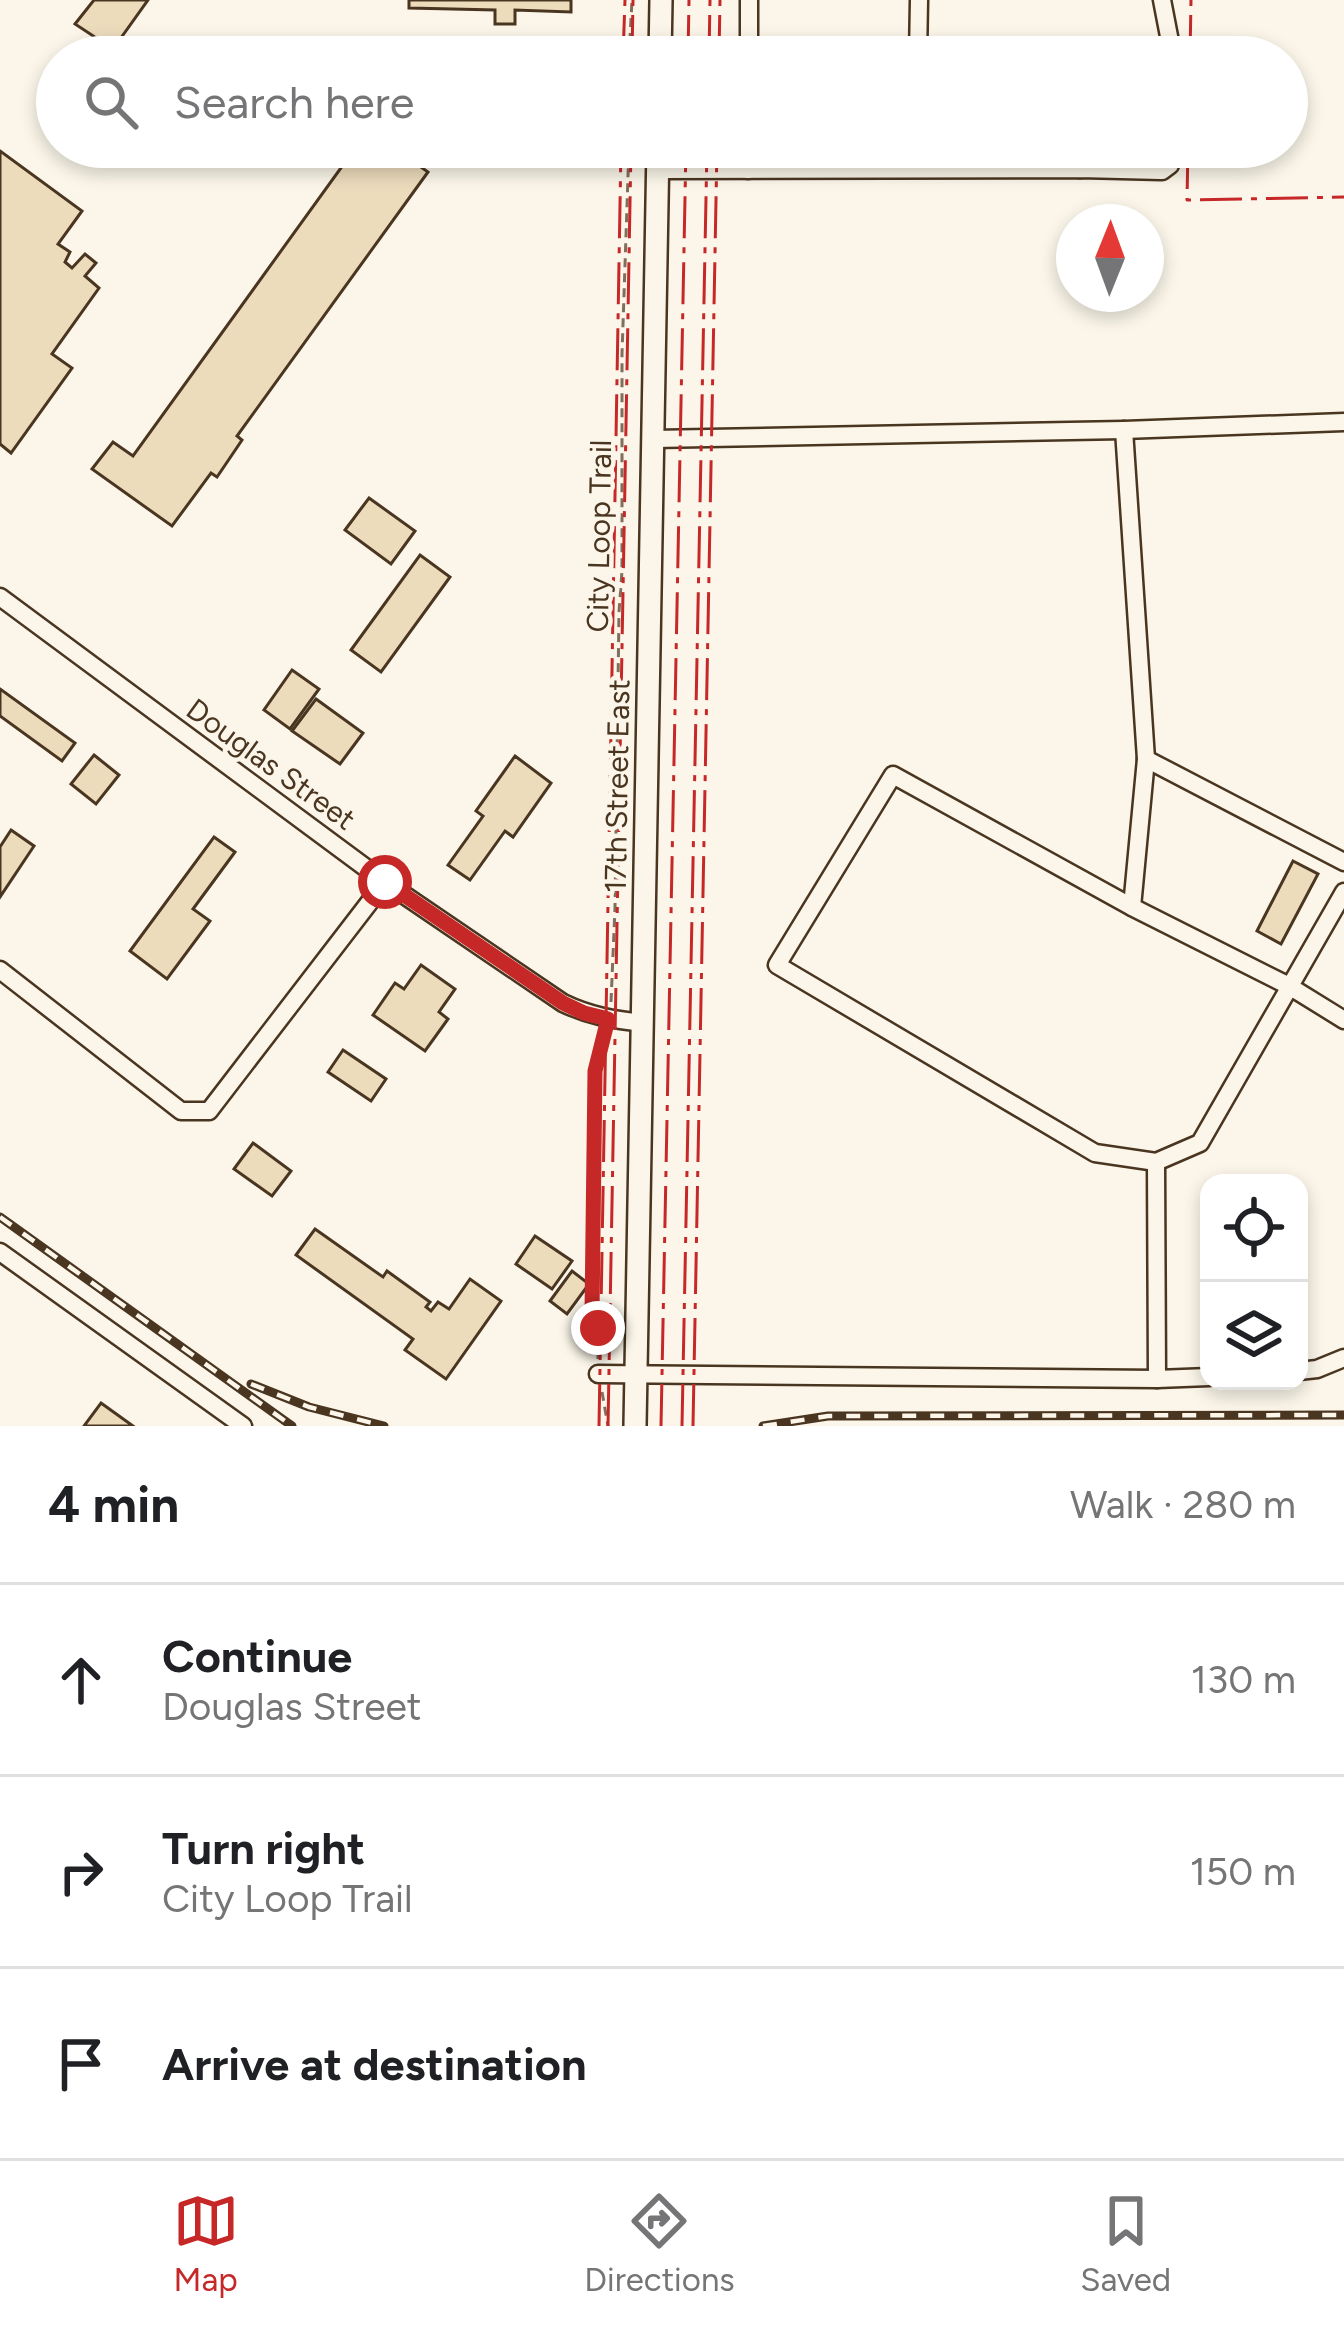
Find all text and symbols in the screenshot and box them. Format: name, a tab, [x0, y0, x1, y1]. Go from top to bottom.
search box	[36, 36, 1308, 168]
icon: search	[78, 69, 144, 135]
text: Search here	[174, 75, 414, 129]
north arrow	[1056, 204, 1164, 312]
street label: City Loop Trail	[579, 439, 619, 633]
street label: 17th Street East	[597, 679, 637, 893]
street label: Douglas Street	[179, 690, 363, 838]
route start	[358, 855, 412, 909]
map controls	[1200, 1174, 1308, 1390]
button: locate	[1200, 1174, 1308, 1282]
button: layers	[1200, 1282, 1308, 1390]
route end	[571, 1301, 625, 1355]
text: 4 min	[48, 1474, 179, 1535]
text: Walk · 280 m	[1070, 1481, 1296, 1528]
text: Continue	[162, 1629, 352, 1683]
icon: ahead	[48, 1647, 114, 1713]
text: 130 m	[1191, 1656, 1296, 1703]
text: Douglas Street	[162, 1683, 422, 1730]
text: Turn right	[162, 1821, 365, 1875]
icon: right	[48, 1839, 114, 1905]
text: 150 m	[1190, 1848, 1296, 1895]
text: City Loop Trail	[162, 1875, 413, 1922]
icon: arrive	[48, 2031, 114, 2097]
text: Arrive at destination	[162, 2037, 586, 2091]
tab: Map	[173, 2188, 239, 2299]
tab: Directions	[584, 2188, 735, 2299]
tab: Saved	[1080, 2188, 1171, 2299]

